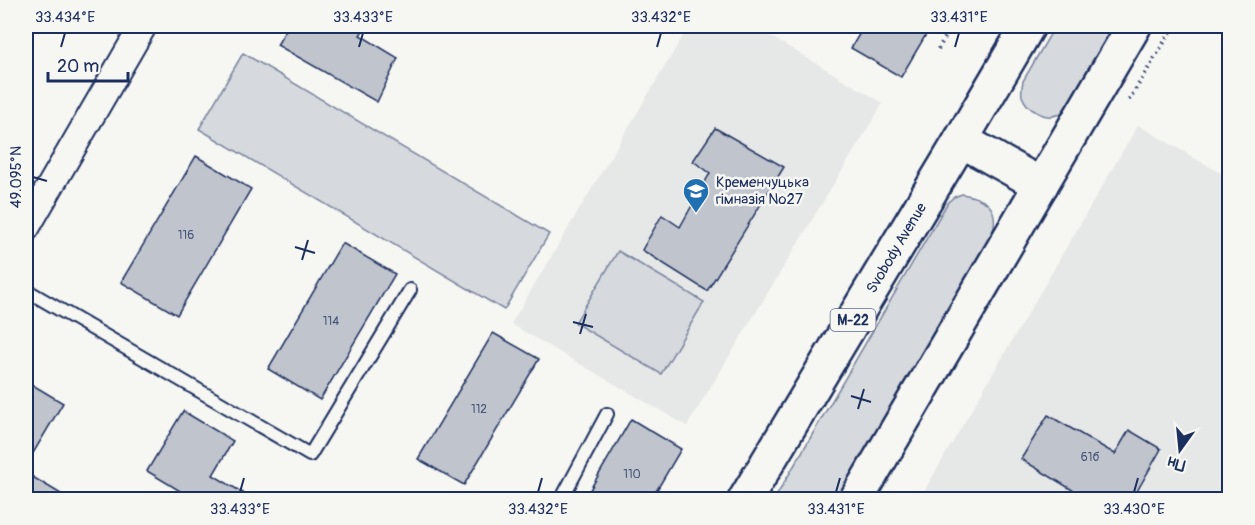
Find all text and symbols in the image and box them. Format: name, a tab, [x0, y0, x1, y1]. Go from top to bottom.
text: 33.434°E	[35, 8, 95, 27]
text: 33.433°E	[333, 8, 393, 27]
text: 33.432°E	[631, 8, 691, 27]
text: 33.431°E	[930, 8, 988, 27]
scale bar	[48, 45, 128, 83]
text: 20 m	[57, 55, 99, 78]
text: 49.095°N	[7, 146, 26, 208]
place label: Кременчуцька гімназія №27	[716, 173, 809, 209]
school or university icon: Кременчуцька гімназія №27	[681, 176, 711, 214]
street label: Svobody Avenue	[862, 199, 931, 297]
house number: 116	[178, 228, 194, 243]
road number: М-22	[830, 309, 876, 331]
house number: 114	[323, 314, 339, 329]
house number: 112	[471, 402, 487, 417]
north arrow	[1150, 420, 1210, 480]
house number: 61б	[1081, 450, 1099, 465]
text: Пн	[1165, 452, 1187, 475]
house number: 110	[623, 467, 641, 482]
text: 33.433°E	[210, 500, 270, 519]
text: 33.432°E	[508, 500, 568, 519]
text: 33.431°E	[807, 500, 865, 519]
text: 33.430°E	[1103, 500, 1165, 519]

